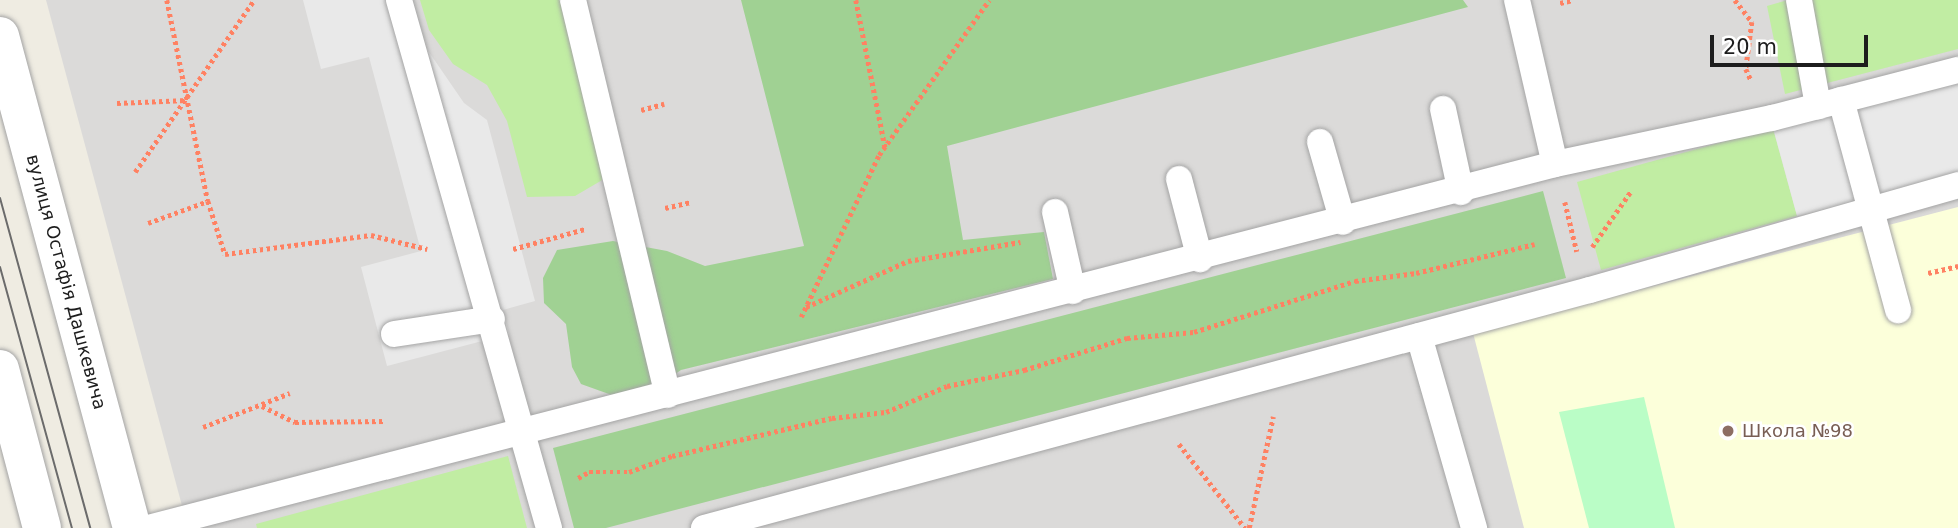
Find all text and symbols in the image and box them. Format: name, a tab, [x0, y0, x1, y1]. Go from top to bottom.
scale bar	[1713, 21, 1870, 65]
text: 20 m	[1723, 35, 1777, 59]
street label: вулиця Остафія Дашкевича	[21, 152, 111, 412]
place label: Школа №98	[1742, 420, 1853, 442]
marker: Школа №98	[1720, 423, 1736, 439]

